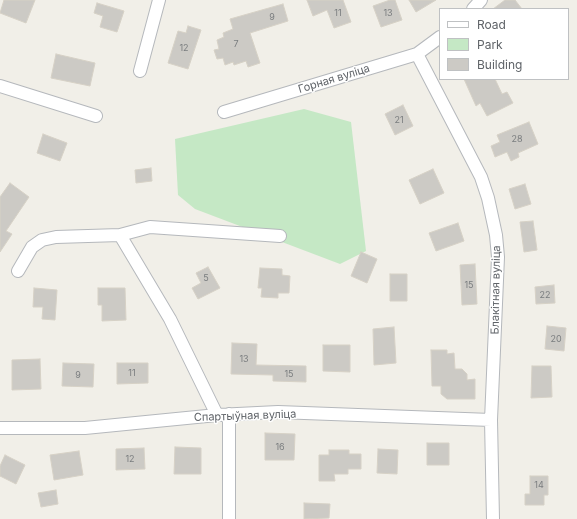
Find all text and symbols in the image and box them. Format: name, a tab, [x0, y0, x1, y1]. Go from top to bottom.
house number: 11	[334, 8, 342, 18]
house number: 13	[383, 8, 393, 18]
legend	[439, 8, 569, 80]
house number: 9	[269, 12, 275, 22]
text: Road	[477, 17, 506, 32]
text: Park	[477, 37, 503, 52]
house number: 7	[233, 39, 239, 49]
house number: 12	[179, 43, 189, 53]
text: Building	[477, 57, 522, 72]
street label: Горная вуліца	[297, 62, 371, 96]
house number: 21	[394, 115, 404, 125]
house number: 28	[511, 134, 523, 144]
street label: Блакітная вуліца	[489, 245, 503, 335]
house number: 5	[203, 273, 209, 283]
house number: 15	[464, 280, 474, 290]
house number: 22	[540, 290, 550, 300]
house number: 20	[550, 334, 562, 344]
house number: 13	[239, 354, 249, 364]
house number: 11	[128, 368, 136, 378]
house number: 15	[284, 369, 294, 379]
house number: 9	[75, 370, 81, 380]
street label: Спартыўная вуліца	[194, 408, 296, 424]
house number: 16	[275, 442, 285, 452]
house number: 12	[125, 454, 135, 464]
house number: 14	[534, 480, 544, 490]

